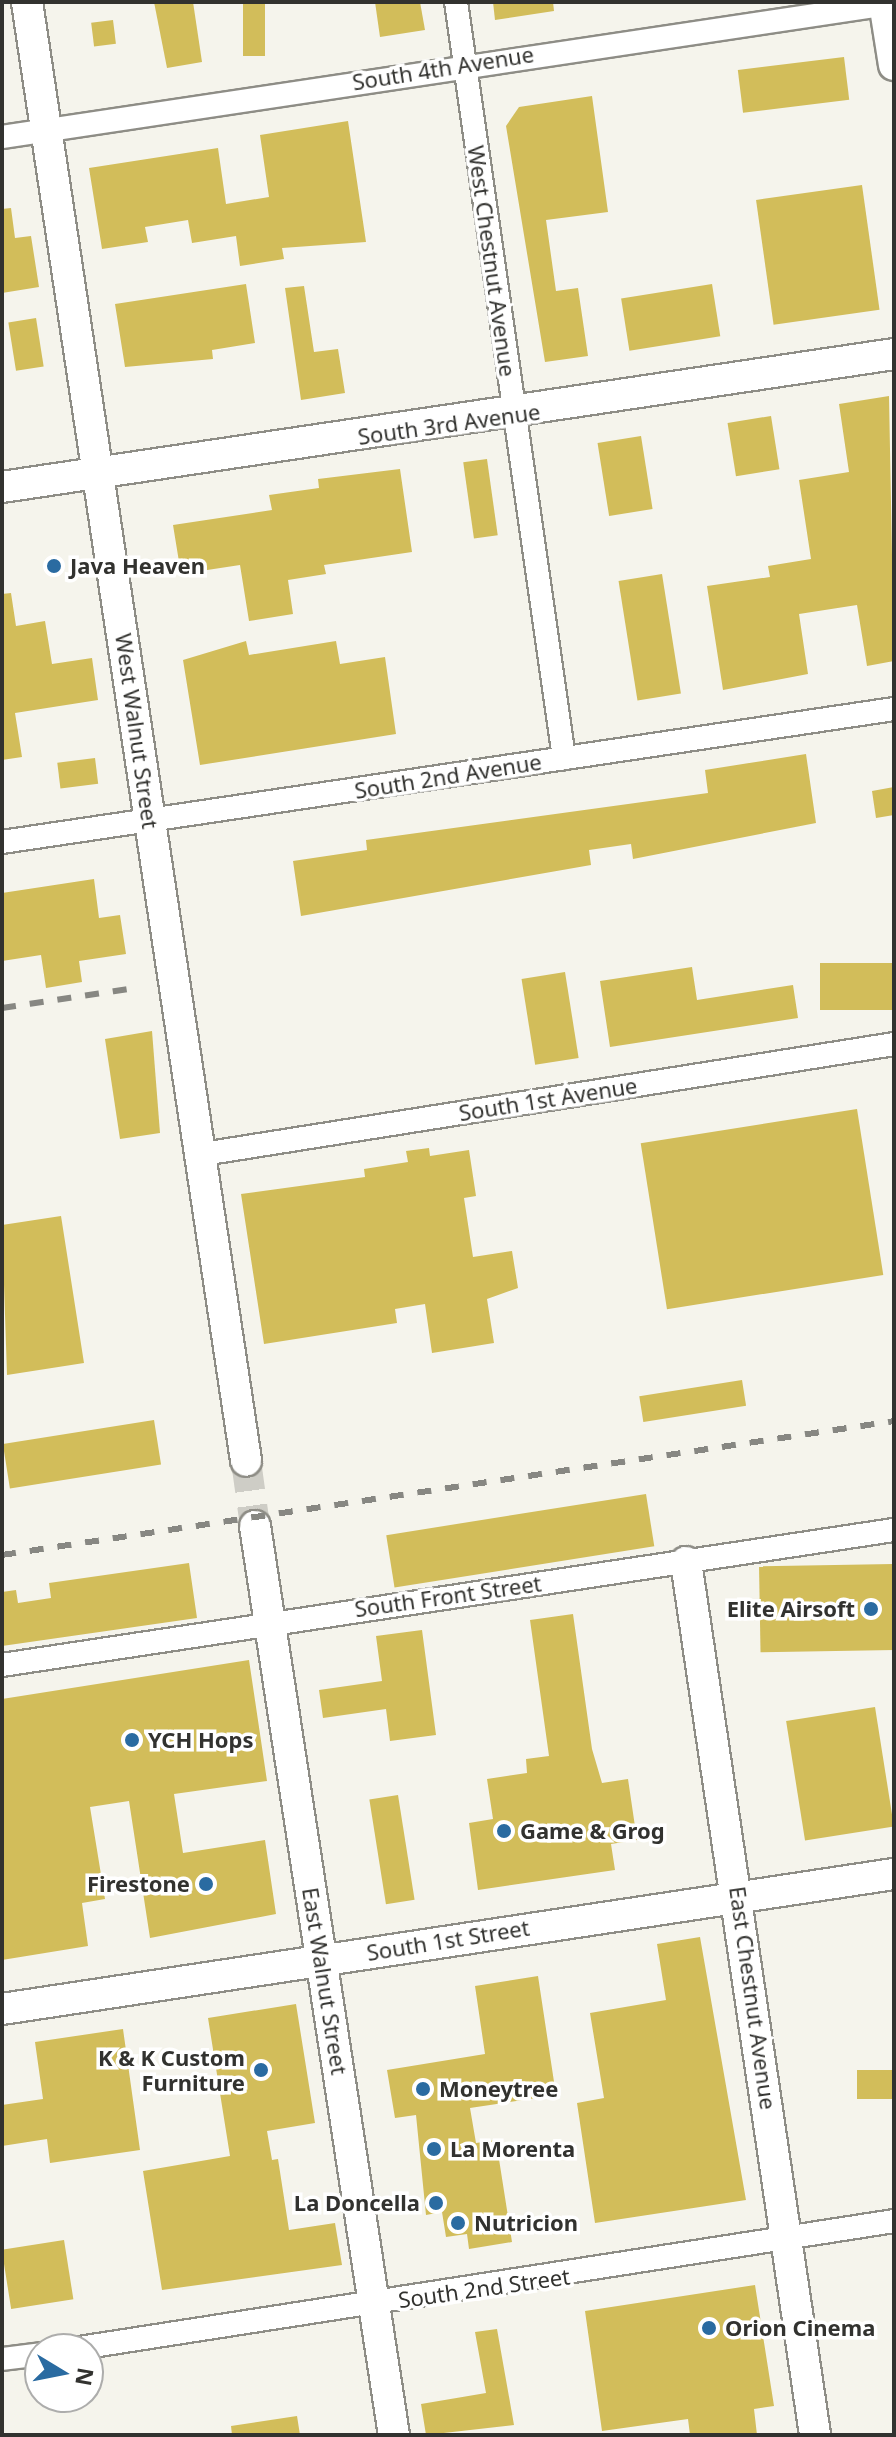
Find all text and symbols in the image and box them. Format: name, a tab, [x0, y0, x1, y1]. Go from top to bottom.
street label: South 4th Avenue	[350, 41, 536, 95]
street label: West Chestnut Avenue	[463, 144, 521, 378]
street label: South 3rd Avenue	[356, 398, 542, 450]
place label: Java Heaven	[70, 553, 205, 579]
marker: Java Heaven	[45, 557, 63, 575]
street label: West Walnut Street	[110, 632, 164, 830]
street label: South 2nd Avenue	[353, 748, 543, 804]
street label: South 1st Avenue	[457, 1072, 639, 1126]
street label: South Front Street	[353, 1570, 543, 1622]
place label: Elite Airsoft	[727, 1596, 855, 1622]
marker: Elite Airsoft	[862, 1600, 880, 1618]
place label: YCH Hops	[148, 1727, 254, 1753]
marker: YCH Hops	[123, 1731, 141, 1749]
place label: Game & Grog	[520, 1818, 665, 1844]
marker: Game & Grog	[495, 1822, 513, 1840]
place label: Firestone	[87, 1871, 190, 1897]
marker: Firestone	[197, 1875, 215, 1893]
street label: East Chestnut Avenue	[724, 1885, 782, 2111]
street label: East Walnut Street	[297, 1886, 353, 2076]
street label: South 1st Street	[365, 1914, 531, 1966]
place label: K & K Custom Furniture	[98, 2044, 245, 2096]
marker: K & K Custom Furniture	[252, 2061, 270, 2079]
place label: Moneytree	[439, 2076, 558, 2102]
marker: Moneytree	[414, 2080, 432, 2098]
place label: La Morenta	[450, 2136, 575, 2162]
marker: La Morenta	[425, 2140, 443, 2158]
place label: La Doncella	[294, 2190, 420, 2216]
marker: La Doncella	[427, 2194, 445, 2212]
place label: Nutricion	[474, 2210, 578, 2236]
marker: Nutricion	[449, 2214, 467, 2232]
street label: South 2nd Street	[396, 2263, 572, 2313]
place label: Orion Cinema	[725, 2315, 875, 2341]
marker: Orion Cinema	[700, 2319, 718, 2337]
north arrow	[24, 2333, 104, 2413]
text: N	[69, 2365, 102, 2388]

